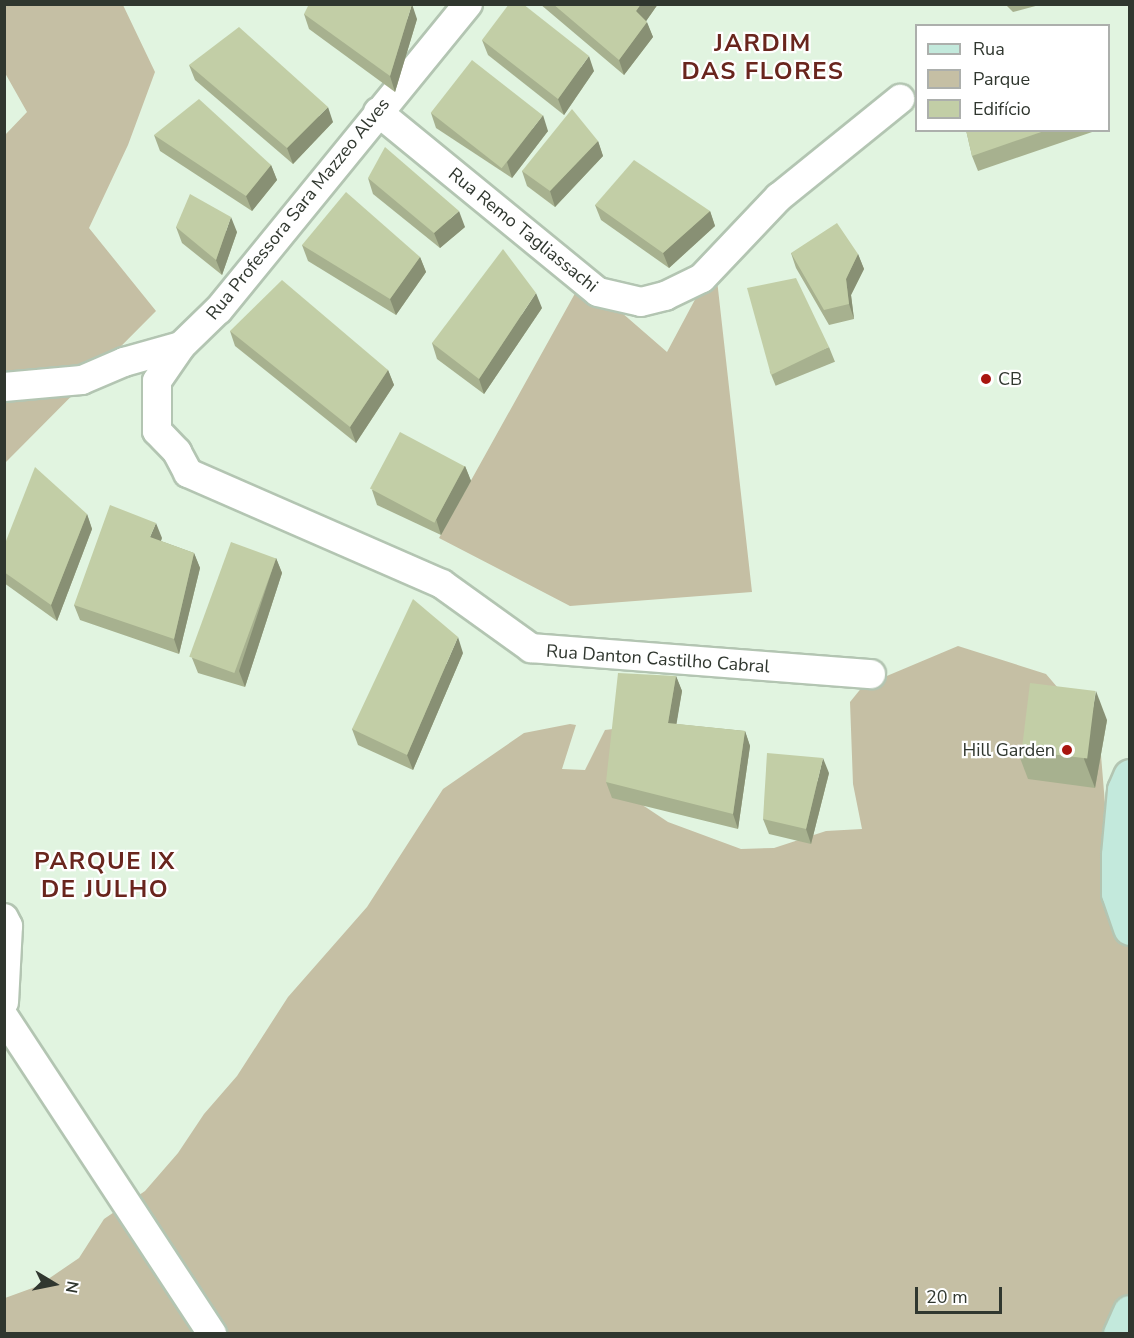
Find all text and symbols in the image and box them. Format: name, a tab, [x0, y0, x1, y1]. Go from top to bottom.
legend	[915, 24, 1110, 132]
district label: JARDIM DAS FLORES	[682, 30, 844, 86]
text: Rua	[973, 37, 1005, 61]
text: Parque	[973, 67, 1030, 91]
street label: Rua Professora Sara Mazzeo Alves	[202, 94, 394, 324]
text: Edifício	[973, 97, 1031, 121]
street label: Rua Remo Tagliassachi	[444, 163, 602, 297]
place label: CB	[998, 368, 1022, 390]
marker: CB	[979, 372, 993, 386]
street label: Rua Danton Castilho Cabral	[545, 640, 771, 678]
place label: Hill Garden	[963, 739, 1055, 761]
marker: Hill Garden	[1060, 743, 1074, 757]
district label: PARQUE IX DE JULHO	[34, 848, 176, 904]
north arrow	[24, 1254, 84, 1314]
scale bar	[918, 1275, 1005, 1313]
text: N	[60, 1279, 84, 1295]
text: 20 m	[926, 1285, 968, 1309]

